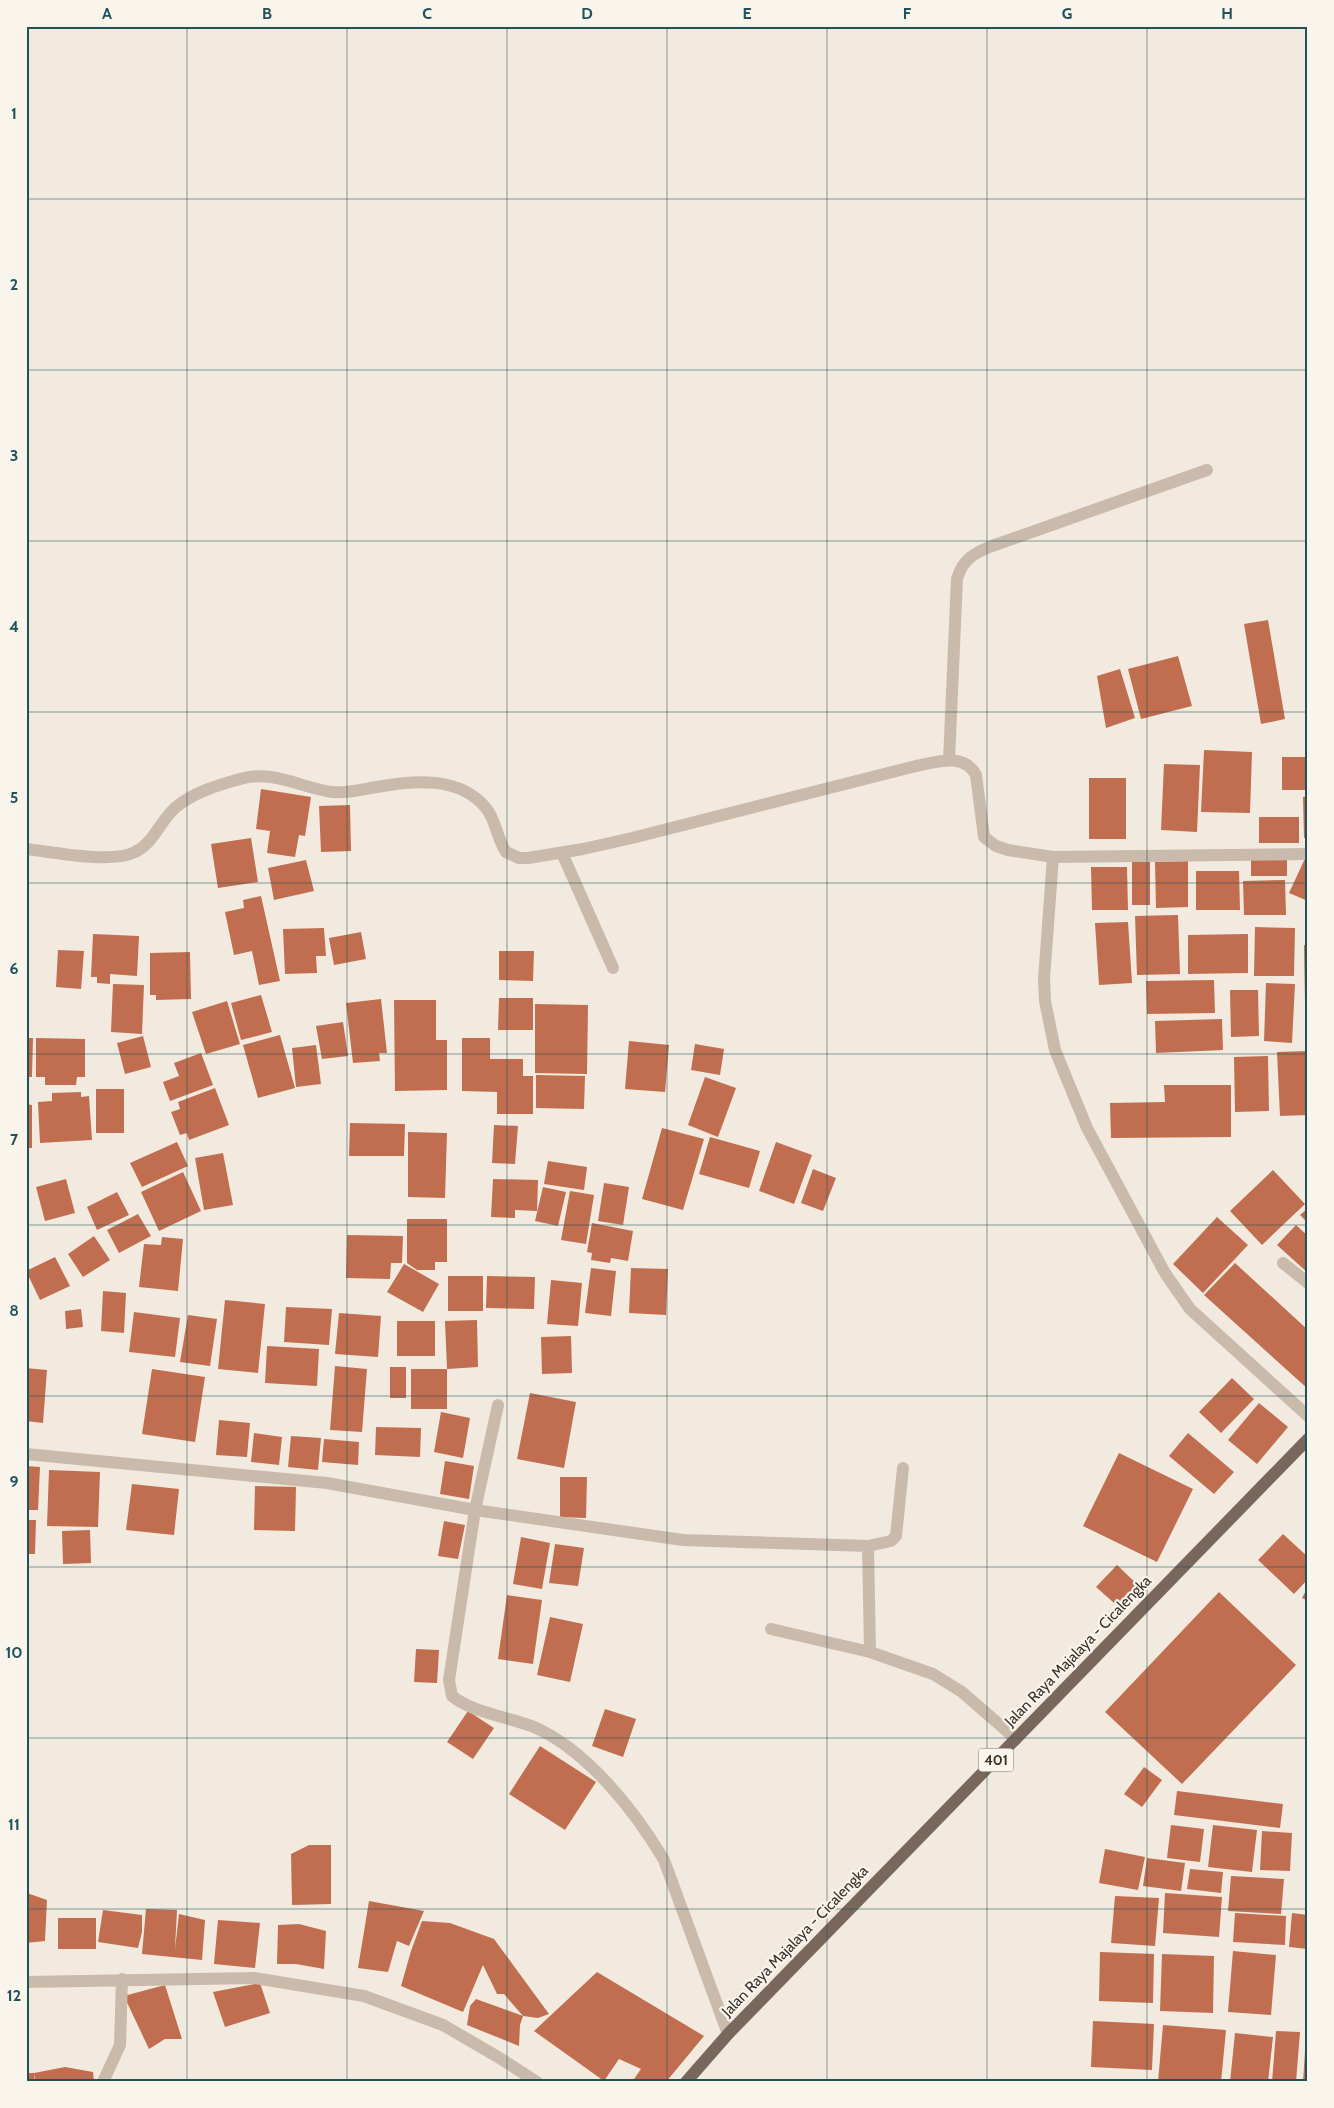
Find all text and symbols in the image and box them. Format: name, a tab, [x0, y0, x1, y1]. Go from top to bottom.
text: A	[102, 4, 112, 23]
text: B	[262, 4, 272, 23]
text: C	[422, 4, 432, 23]
text: D	[581, 4, 593, 23]
text: E	[742, 4, 752, 23]
text: F	[903, 4, 912, 23]
text: G	[1062, 4, 1072, 23]
text: H	[1221, 4, 1233, 23]
text: 1	[11, 104, 17, 123]
text: 2	[10, 275, 18, 294]
text: 3	[10, 446, 18, 465]
text: 4	[9, 617, 19, 636]
text: 5	[10, 788, 18, 807]
text: 6	[10, 959, 19, 978]
text: 7	[10, 1130, 19, 1149]
text: 8	[9, 1301, 19, 1320]
text: 9	[10, 1472, 19, 1491]
street label: Jalan Raya Majalaya - Cicalengka	[1000, 1571, 1156, 1731]
text: 10	[5, 1643, 23, 1662]
road number: 401	[978, 1748, 1014, 1772]
text: 11	[8, 1815, 20, 1834]
street label: Jalan Raya Majalaya - Cicalengka	[717, 1861, 873, 2021]
text: 12	[7, 1986, 21, 2005]

